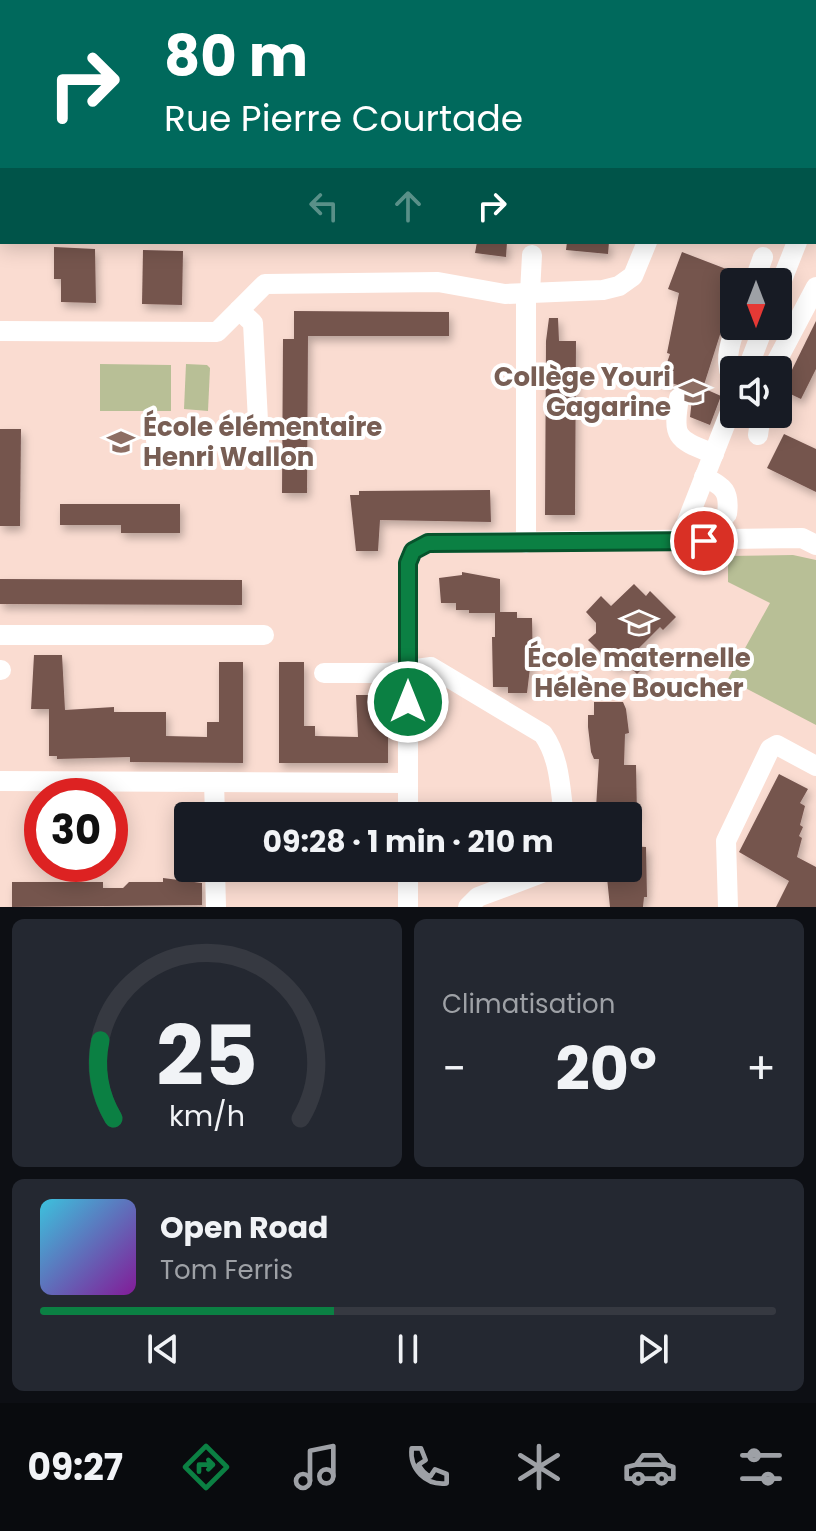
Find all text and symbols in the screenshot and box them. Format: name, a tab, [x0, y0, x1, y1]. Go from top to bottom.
text: 80 m	[164, 17, 308, 96]
icon: right	[32, 32, 136, 136]
text: Rue Pierre Courtade	[164, 93, 523, 144]
icon: left	[302, 184, 346, 228]
icon: ahead	[386, 184, 430, 228]
icon: right	[470, 184, 514, 228]
north arrow	[720, 268, 792, 340]
map controls	[720, 268, 792, 428]
button: sound	[720, 356, 792, 428]
place label: Collège Youri Gagarine	[494, 359, 671, 425]
school or university icon: Collège Youri Gagarine	[678, 377, 708, 407]
place label: École élémentaire Henri Wallon	[143, 409, 382, 475]
school or university icon: École élémentaire Henri Wallon	[106, 427, 136, 457]
pin	[670, 507, 738, 575]
icon: arrive	[682, 519, 726, 563]
school or university icon: École maternelle Hélène Boucher	[624, 608, 654, 638]
place label: École maternelle Hélène Boucher	[527, 640, 751, 706]
position arrow	[366, 660, 450, 744]
speed limit sign: 30	[24, 778, 128, 882]
text: 09:28 · 1 min · 210 m	[262, 820, 554, 863]
text: Climatisation	[442, 986, 615, 1022]
text: 25	[156, 998, 258, 1114]
text: 20°	[556, 1027, 657, 1111]
text: −	[442, 1038, 466, 1099]
text: +	[746, 1038, 776, 1099]
text: km/h	[169, 1096, 245, 1136]
text: Open Road	[160, 1206, 328, 1249]
text: Tom Ferris	[160, 1252, 293, 1288]
icon: previous	[141, 1327, 185, 1371]
icon: pause	[386, 1327, 430, 1371]
icon: next	[631, 1327, 675, 1371]
icon: directions	[178, 1439, 234, 1495]
icon: music	[289, 1439, 345, 1495]
icon: phone	[400, 1439, 456, 1495]
icon: climate	[511, 1439, 567, 1495]
icon: car	[622, 1439, 678, 1495]
icon: filters	[733, 1439, 789, 1495]
text: 09:27	[27, 1442, 123, 1493]

